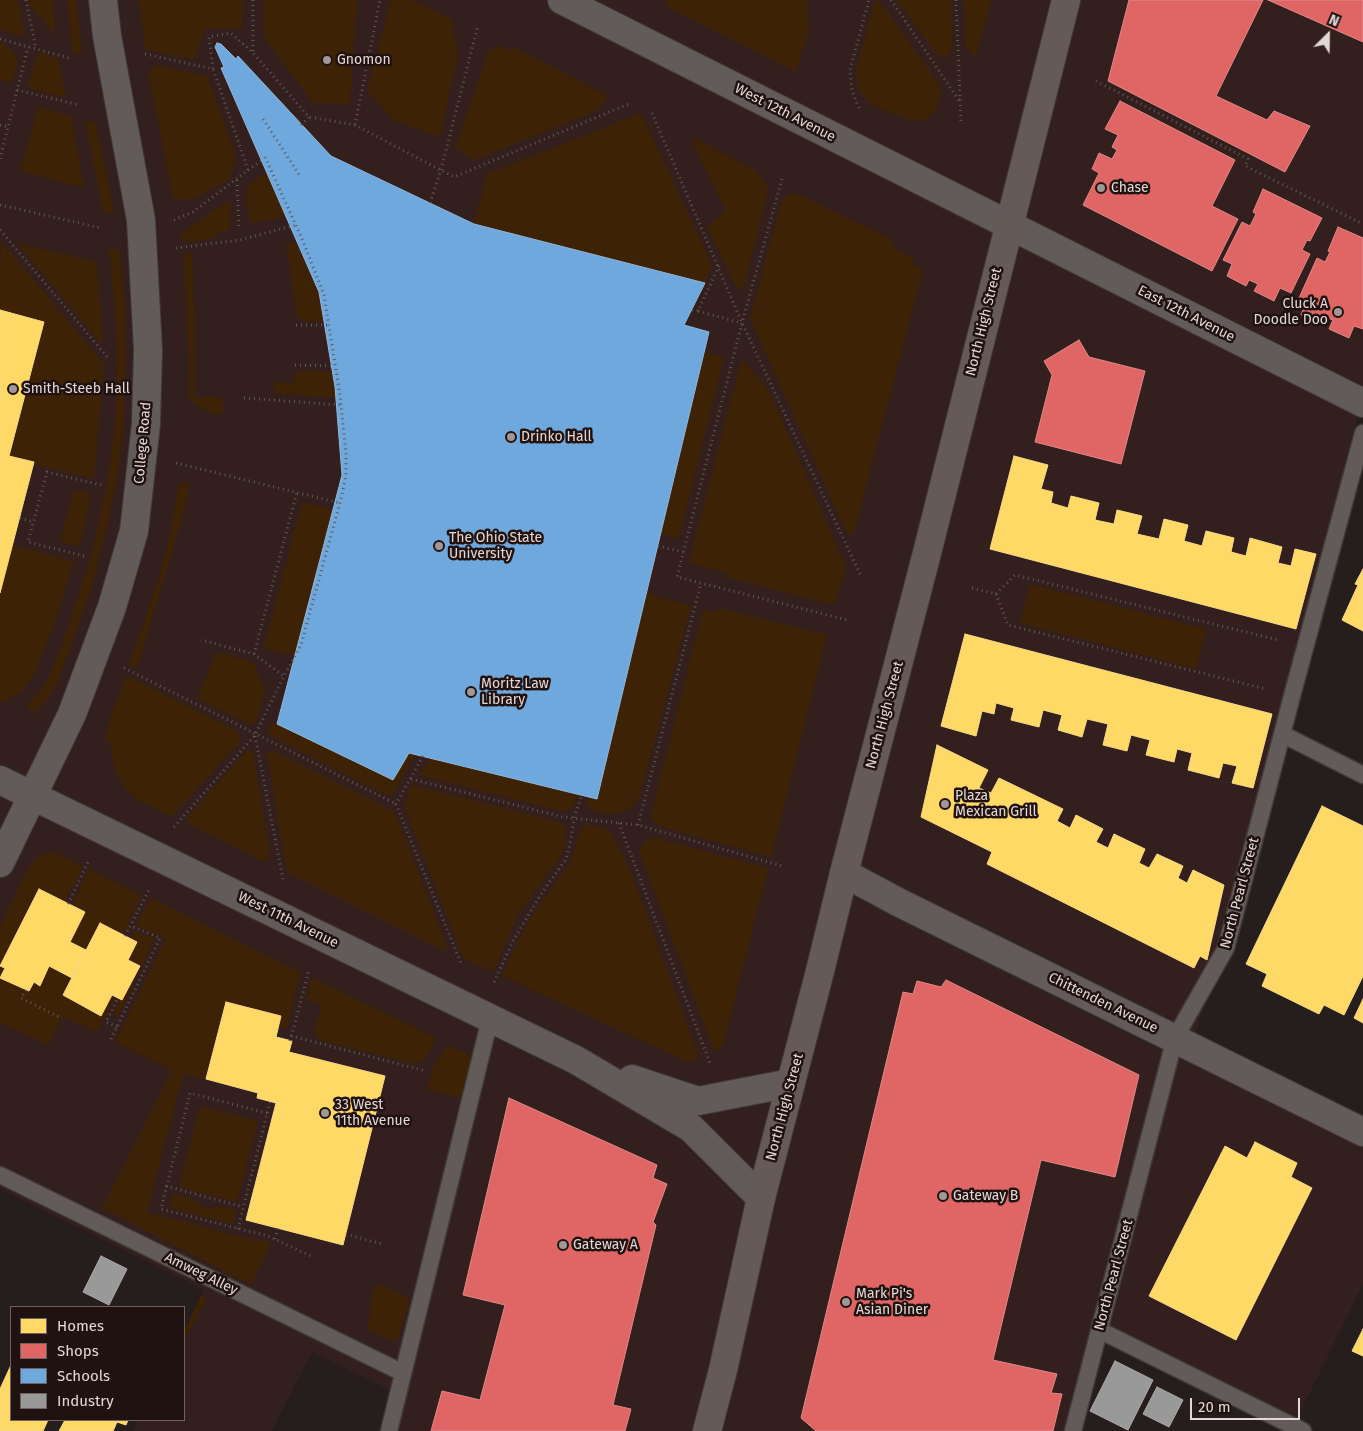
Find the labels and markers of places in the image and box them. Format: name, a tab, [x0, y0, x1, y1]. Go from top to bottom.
place label: Gnomon	[337, 52, 391, 68]
marker: Gnomon	[321, 54, 333, 66]
place label: Chase	[1111, 180, 1149, 196]
marker: Chase	[1095, 182, 1107, 194]
place label: Cluck A Doodle Doo	[1254, 296, 1328, 328]
marker: Cluck A Doodle Doo	[1332, 306, 1344, 318]
place label: Smith-Steeb Hall	[23, 381, 130, 397]
marker: Smith-Steeb Hall	[7, 383, 19, 395]
place label: Drinko Hall	[521, 429, 592, 445]
marker: Drinko Hall	[505, 431, 517, 443]
place label: The Ohio State University	[449, 530, 542, 562]
marker: The Ohio State University	[433, 540, 445, 552]
place label: Moritz Law Library	[481, 676, 549, 709]
marker: Moritz Law Library	[465, 686, 477, 698]
place label: Plaza Mexican Grill	[955, 788, 1037, 820]
marker: Plaza Mexican Grill	[939, 798, 951, 810]
place label: 33 West 11th Avenue	[335, 1097, 410, 1130]
marker: 33 West 11th Avenue	[319, 1107, 331, 1119]
place label: Gateway B	[953, 1188, 1018, 1204]
marker: Gateway B	[937, 1190, 949, 1202]
place label: Gateway A	[573, 1237, 638, 1253]
marker: Gateway A	[557, 1239, 569, 1251]
place label: Mark Pi's Asian Diner	[856, 1286, 928, 1318]
marker: Mark Pi's Asian Diner	[840, 1296, 852, 1308]

